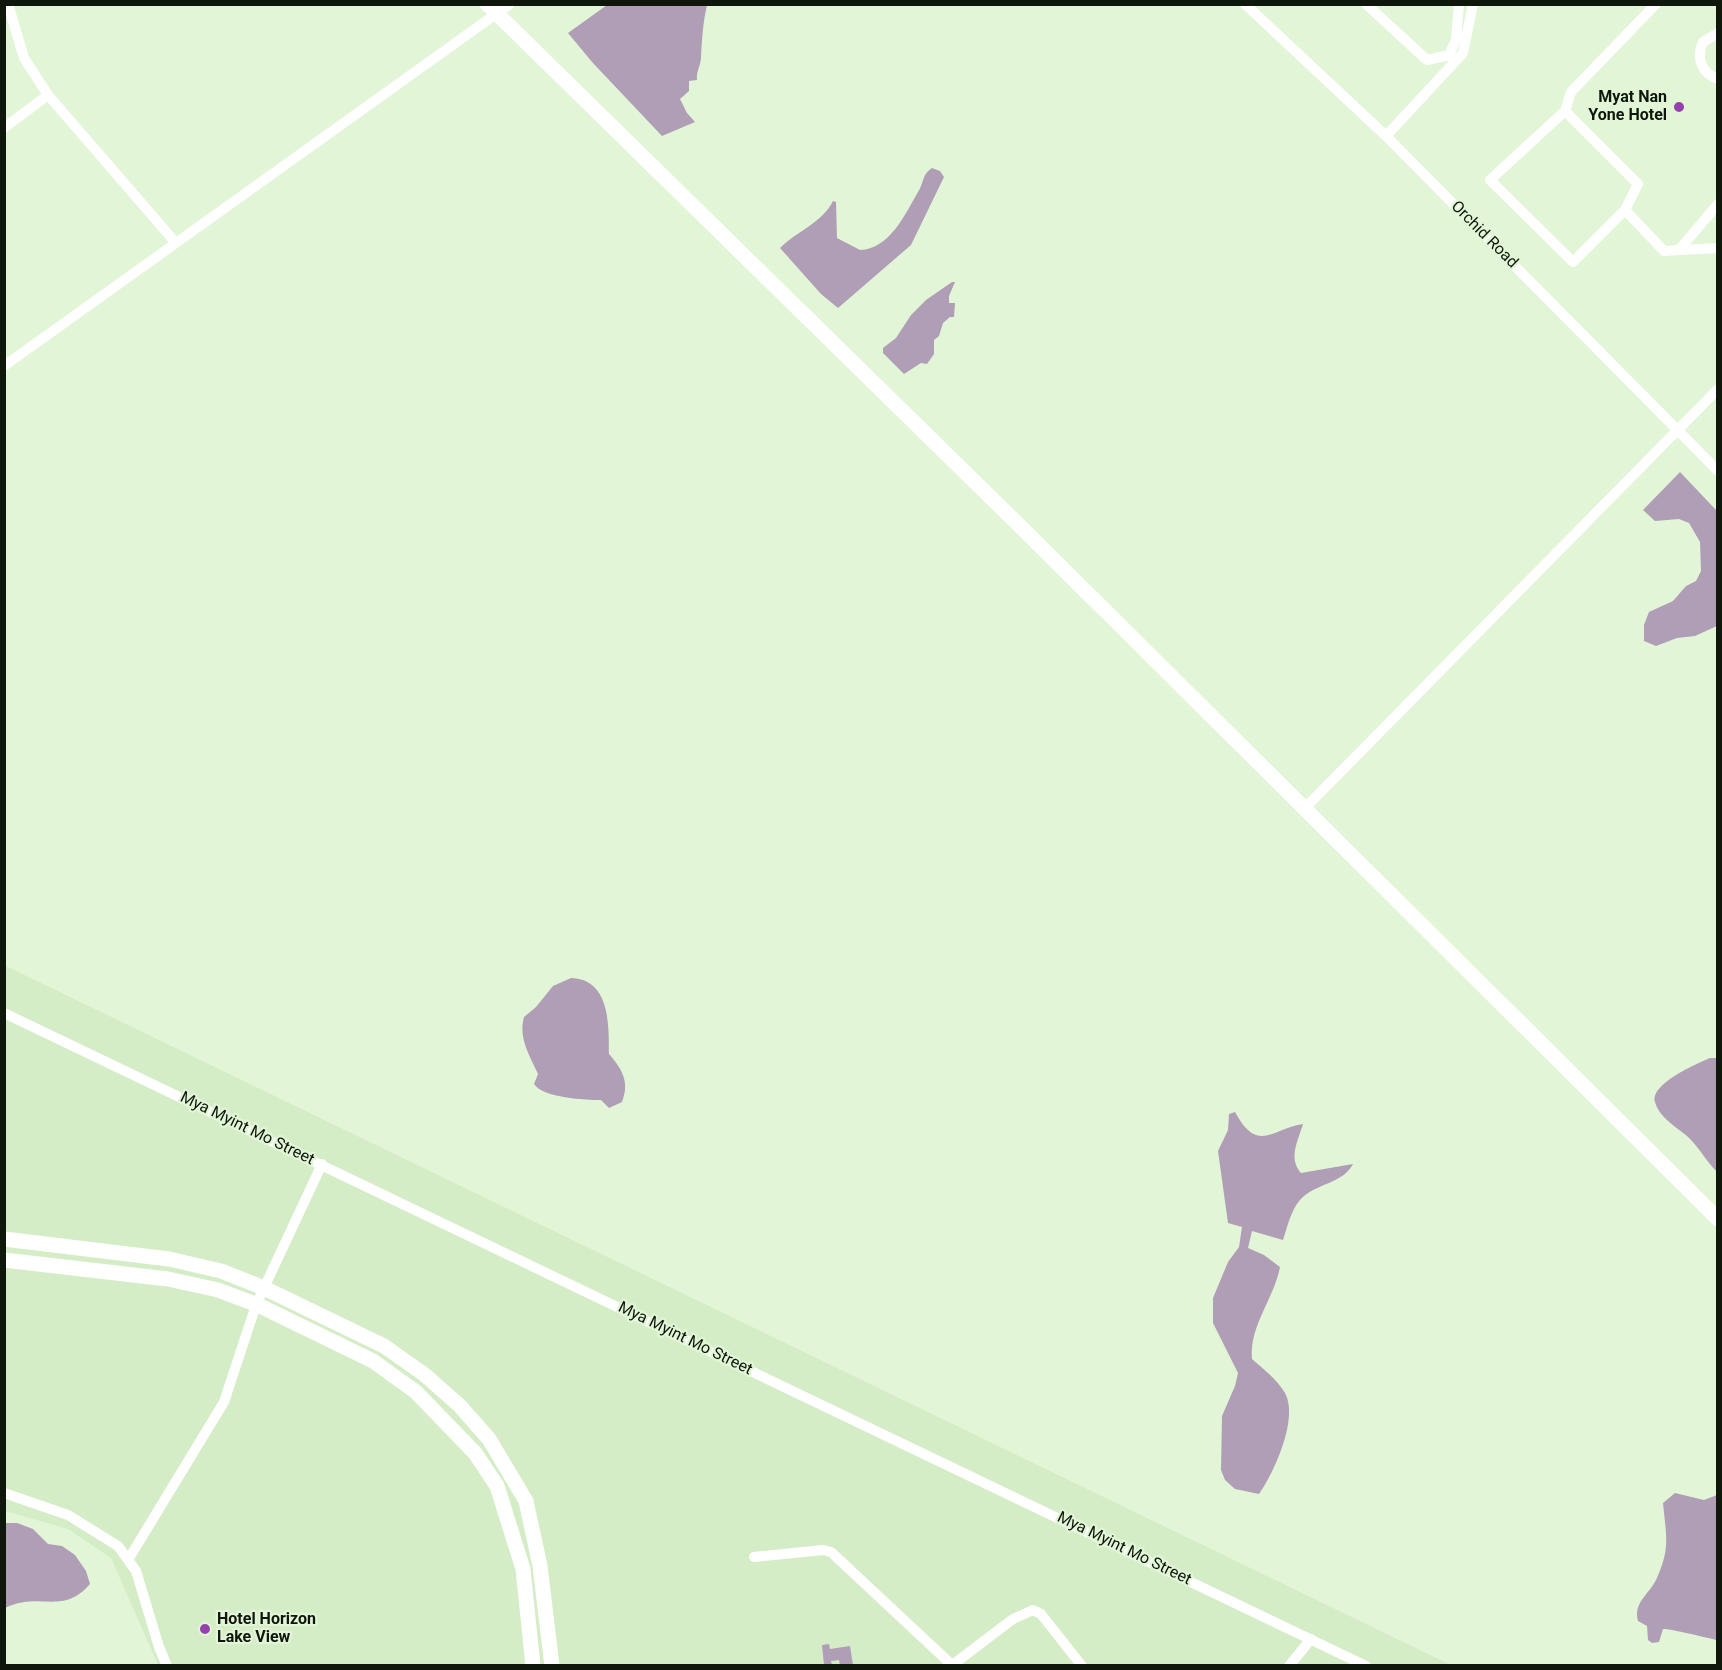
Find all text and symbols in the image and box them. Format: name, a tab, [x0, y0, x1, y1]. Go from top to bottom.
place label: Myat Nan Yone Hotel	[1588, 88, 1667, 126]
marker: Myat Nan Yone Hotel	[1672, 100, 1686, 114]
street label: Orchid Road	[1446, 197, 1522, 273]
street label: Mya Myint Mo Street	[177, 1088, 317, 1170]
street label: Mya Myint Mo Street	[615, 1298, 755, 1380]
street label: Mya Myint Mo Street	[1054, 1508, 1194, 1590]
place label: Hotel Horizon Lake View	[217, 1610, 316, 1648]
marker: Hotel Horizon Lake View	[198, 1622, 212, 1636]

